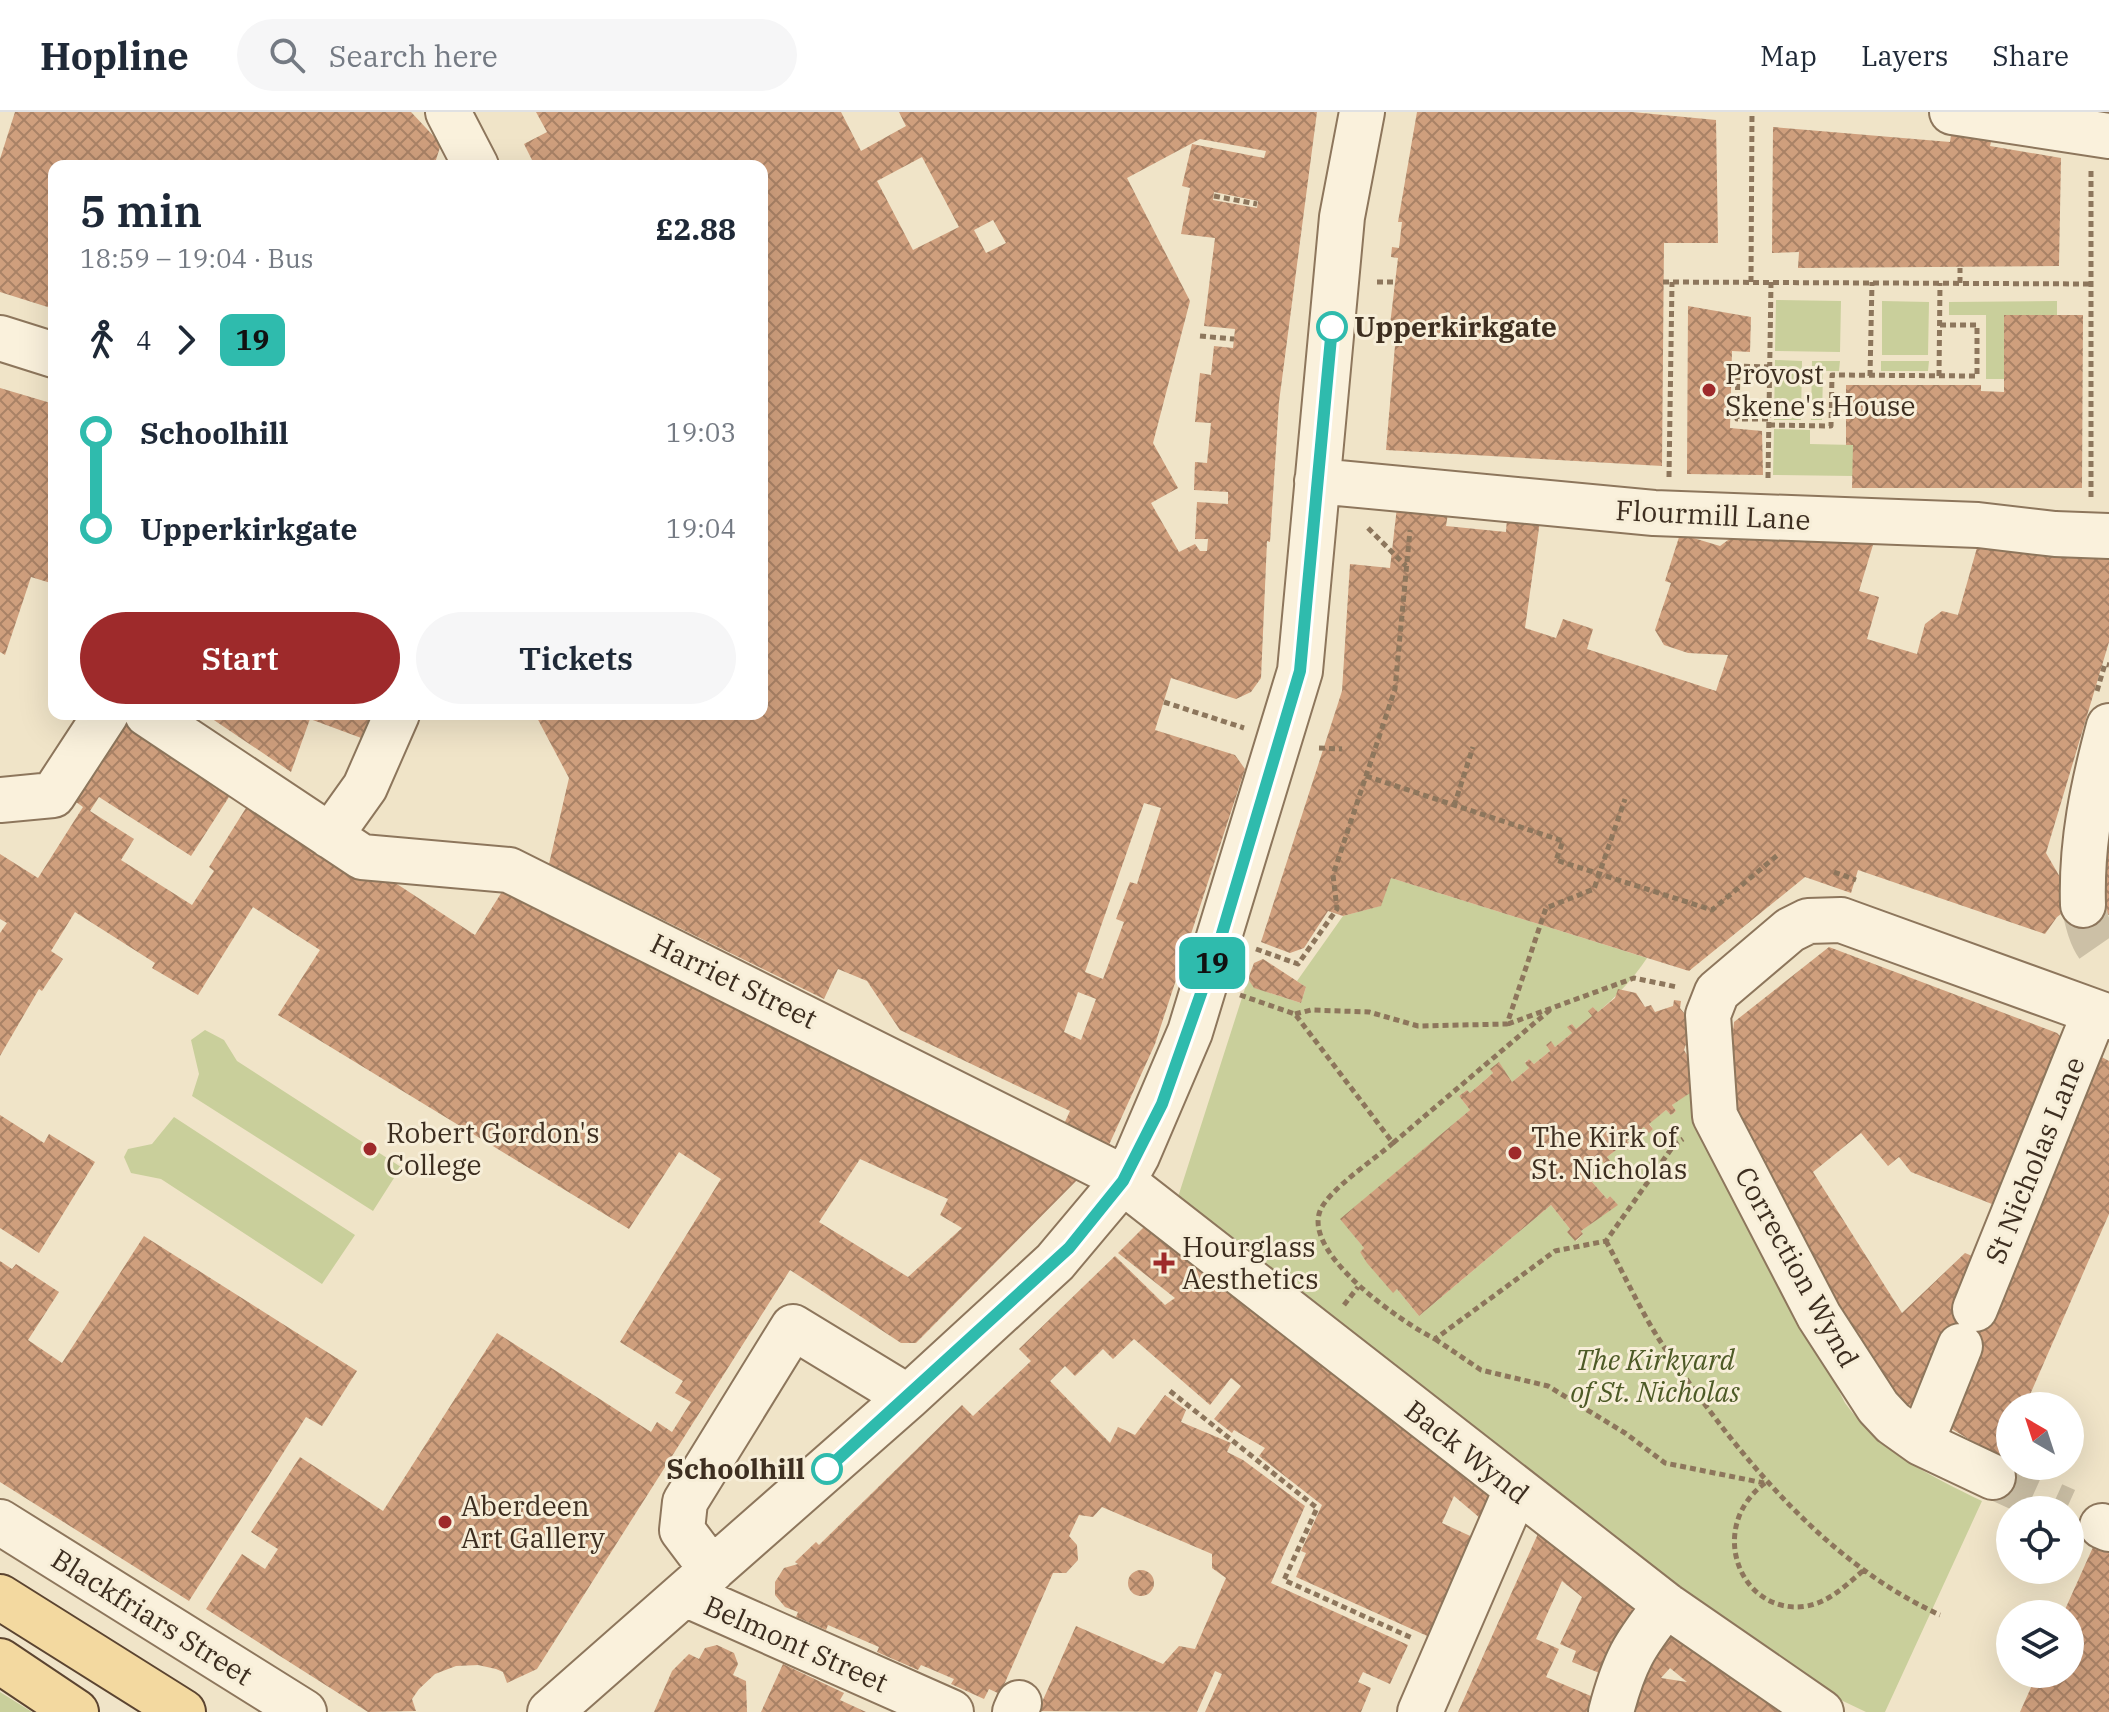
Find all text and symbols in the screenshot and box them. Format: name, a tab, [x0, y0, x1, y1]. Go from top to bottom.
search box	[237, 19, 797, 91]
text: Hopline	[40, 31, 189, 80]
icon: search	[265, 33, 309, 77]
text: Search here	[329, 36, 498, 75]
text: Map	[1760, 37, 1817, 74]
text: Layers	[1861, 37, 1948, 74]
text: Share	[1992, 37, 2069, 74]
text: 5 min	[80, 182, 202, 239]
text: £2.88	[656, 209, 736, 248]
text: 18:59 – 19:04 · Bus	[80, 241, 314, 275]
place label: Upperkirkgate	[1354, 308, 1557, 345]
marker: Upperkirkgate	[1317, 312, 1347, 342]
icon: walk	[80, 318, 124, 362]
icon: forward	[164, 318, 208, 362]
text: 19	[236, 321, 269, 358]
text: 4	[136, 323, 152, 357]
place label: Provost Skene's House	[1725, 355, 1916, 424]
marker: Provost Skene's House	[1700, 381, 1718, 399]
text: Schoolhill	[140, 413, 289, 452]
text: 19:03	[666, 415, 736, 449]
street label: Flourmill Lane	[1615, 491, 1811, 538]
text: Upperkirkgate	[140, 509, 357, 548]
text: 19:04	[666, 511, 736, 545]
button: Start	[80, 612, 400, 704]
button: Tickets	[416, 612, 736, 704]
street label: Harriet Street	[645, 924, 824, 1037]
line badge: 19	[1176, 937, 1248, 989]
text: 19	[1195, 944, 1229, 981]
street label: St Nicholas Lane	[1976, 1051, 2093, 1269]
place label: Robert Gordon's College	[386, 1114, 600, 1183]
place label: The Kirk of St. Nicholas	[1531, 1118, 1687, 1187]
marker: Robert Gordon's College	[361, 1140, 379, 1158]
marker: The Kirk of St. Nicholas	[1506, 1144, 1524, 1162]
street label: Correction Wynd	[1727, 1160, 1868, 1374]
place label: Hourglass Aesthetics	[1182, 1228, 1319, 1297]
marker: Hourglass Aesthetics	[1153, 1252, 1175, 1274]
park label: The Kirkyard of St. Nicholas	[1570, 1341, 1740, 1410]
street label: Back Wynd	[1398, 1391, 1537, 1512]
north arrow	[1996, 1392, 2084, 1480]
map controls	[1996, 1392, 2084, 1688]
place label: Schoolhill	[666, 1450, 805, 1487]
marker: Schoolhill	[812, 1454, 842, 1484]
place label: Aberdeen Art Gallery	[461, 1487, 605, 1556]
button: locate	[1996, 1496, 2084, 1584]
marker: Aberdeen Art Gallery	[436, 1513, 454, 1531]
street label: Blackfriars Street	[45, 1540, 260, 1693]
street label: Belmont Street	[698, 1586, 894, 1701]
button: layers	[1996, 1600, 2084, 1688]

